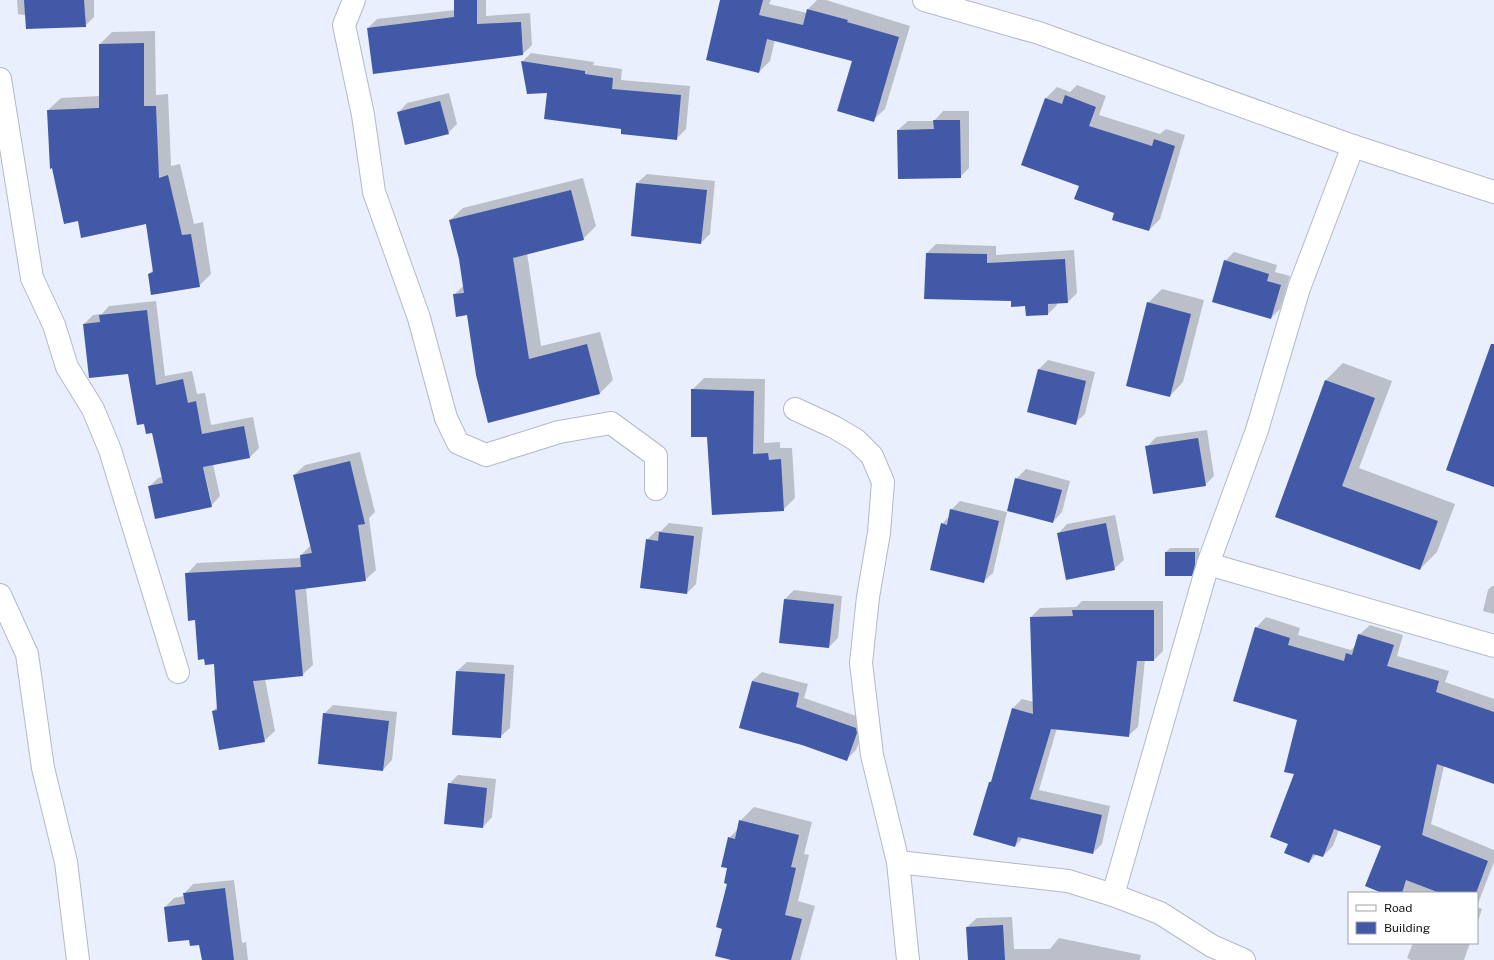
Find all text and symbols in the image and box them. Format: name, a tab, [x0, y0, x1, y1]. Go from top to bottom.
legend	[1348, 892, 1478, 944]
text: Road	[1384, 901, 1412, 915]
text: Building	[1384, 921, 1430, 935]

